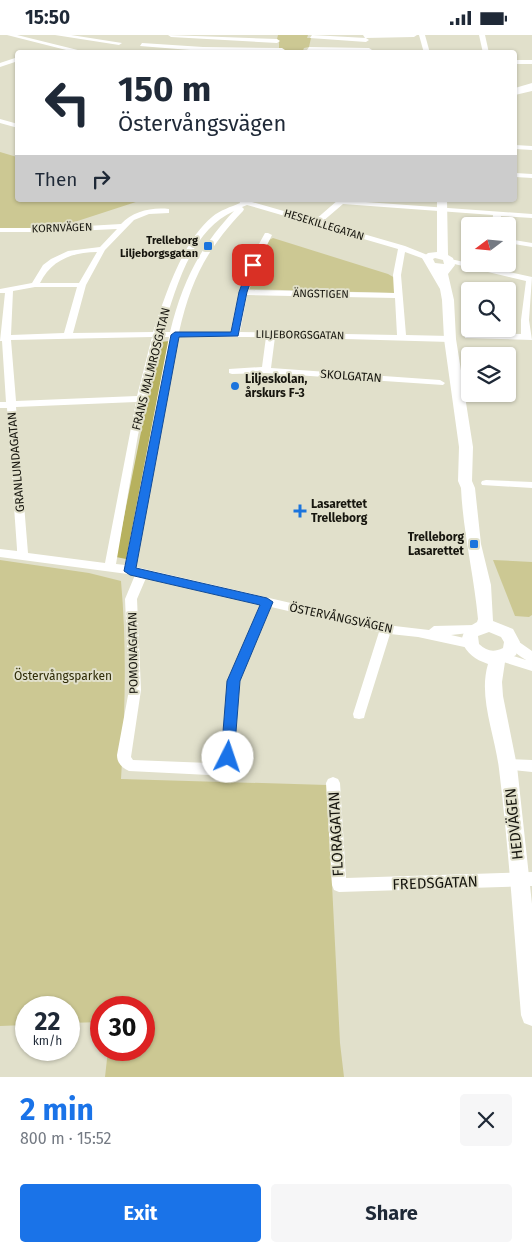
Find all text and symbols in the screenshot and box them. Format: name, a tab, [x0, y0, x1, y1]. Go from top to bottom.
text: 15:50	[25, 6, 70, 29]
text: 150 m	[118, 68, 211, 110]
icon: left	[35, 70, 100, 135]
text: Östervångsvägen	[118, 110, 286, 137]
icon: right	[87, 165, 115, 193]
text: Then	[35, 168, 77, 191]
street label: HESEKILLEGATAN	[282, 207, 366, 243]
north arrow	[461, 217, 516, 273]
map controls	[461, 217, 516, 402]
street label: KORNVÄGEN	[31, 219, 93, 236]
place label: Trelleborg Liljeborgsgatan	[120, 234, 199, 260]
marker: Trelleborg Liljeborgsgatan	[202, 240, 214, 252]
pin	[232, 244, 274, 286]
icon: arrive	[239, 251, 267, 279]
button: search	[461, 282, 516, 337]
street label: ÄNGSTIGEN	[293, 286, 349, 301]
street label: FRANS MALMROSGATAN	[129, 306, 173, 432]
street label: LILJEBORGSGATAN	[256, 328, 344, 342]
button: layers	[461, 347, 516, 402]
street label: SKOLGATAN	[320, 367, 382, 385]
place label: Liljeskolan, årskurs F-3	[245, 372, 307, 400]
marker: Liljeskolan, årskurs F-3	[229, 380, 241, 392]
street label: GRANLUNDAGATAN	[5, 411, 27, 513]
place label: Lasarettet Trelleborg	[311, 497, 368, 525]
marker: Lasarettet Trelleborg	[293, 504, 307, 518]
place label: Trelleborg Lasarettet	[408, 530, 464, 558]
marker: Trelleborg Lasarettet	[468, 538, 480, 550]
street label: ÖSTERVÅNGSVÄGEN	[288, 598, 394, 636]
street label: POMONAGATAN	[125, 612, 141, 694]
park label: Östervångsparken	[14, 667, 112, 683]
position arrow	[201, 730, 253, 782]
street label: HEDVÄGEN	[501, 787, 527, 861]
street label: FLORAGATAN	[325, 791, 347, 877]
street label: FREDSGATAN	[392, 873, 478, 893]
speed limit sign: 30	[90, 996, 155, 1061]
text: 22	[35, 1007, 60, 1037]
text: km/h	[33, 1034, 62, 1048]
text: 2 min	[20, 1092, 94, 1128]
button: close	[460, 1094, 512, 1146]
text: 800 m · 15:52	[20, 1129, 112, 1148]
button: Exit	[20, 1184, 261, 1242]
button: Share	[271, 1184, 512, 1242]

